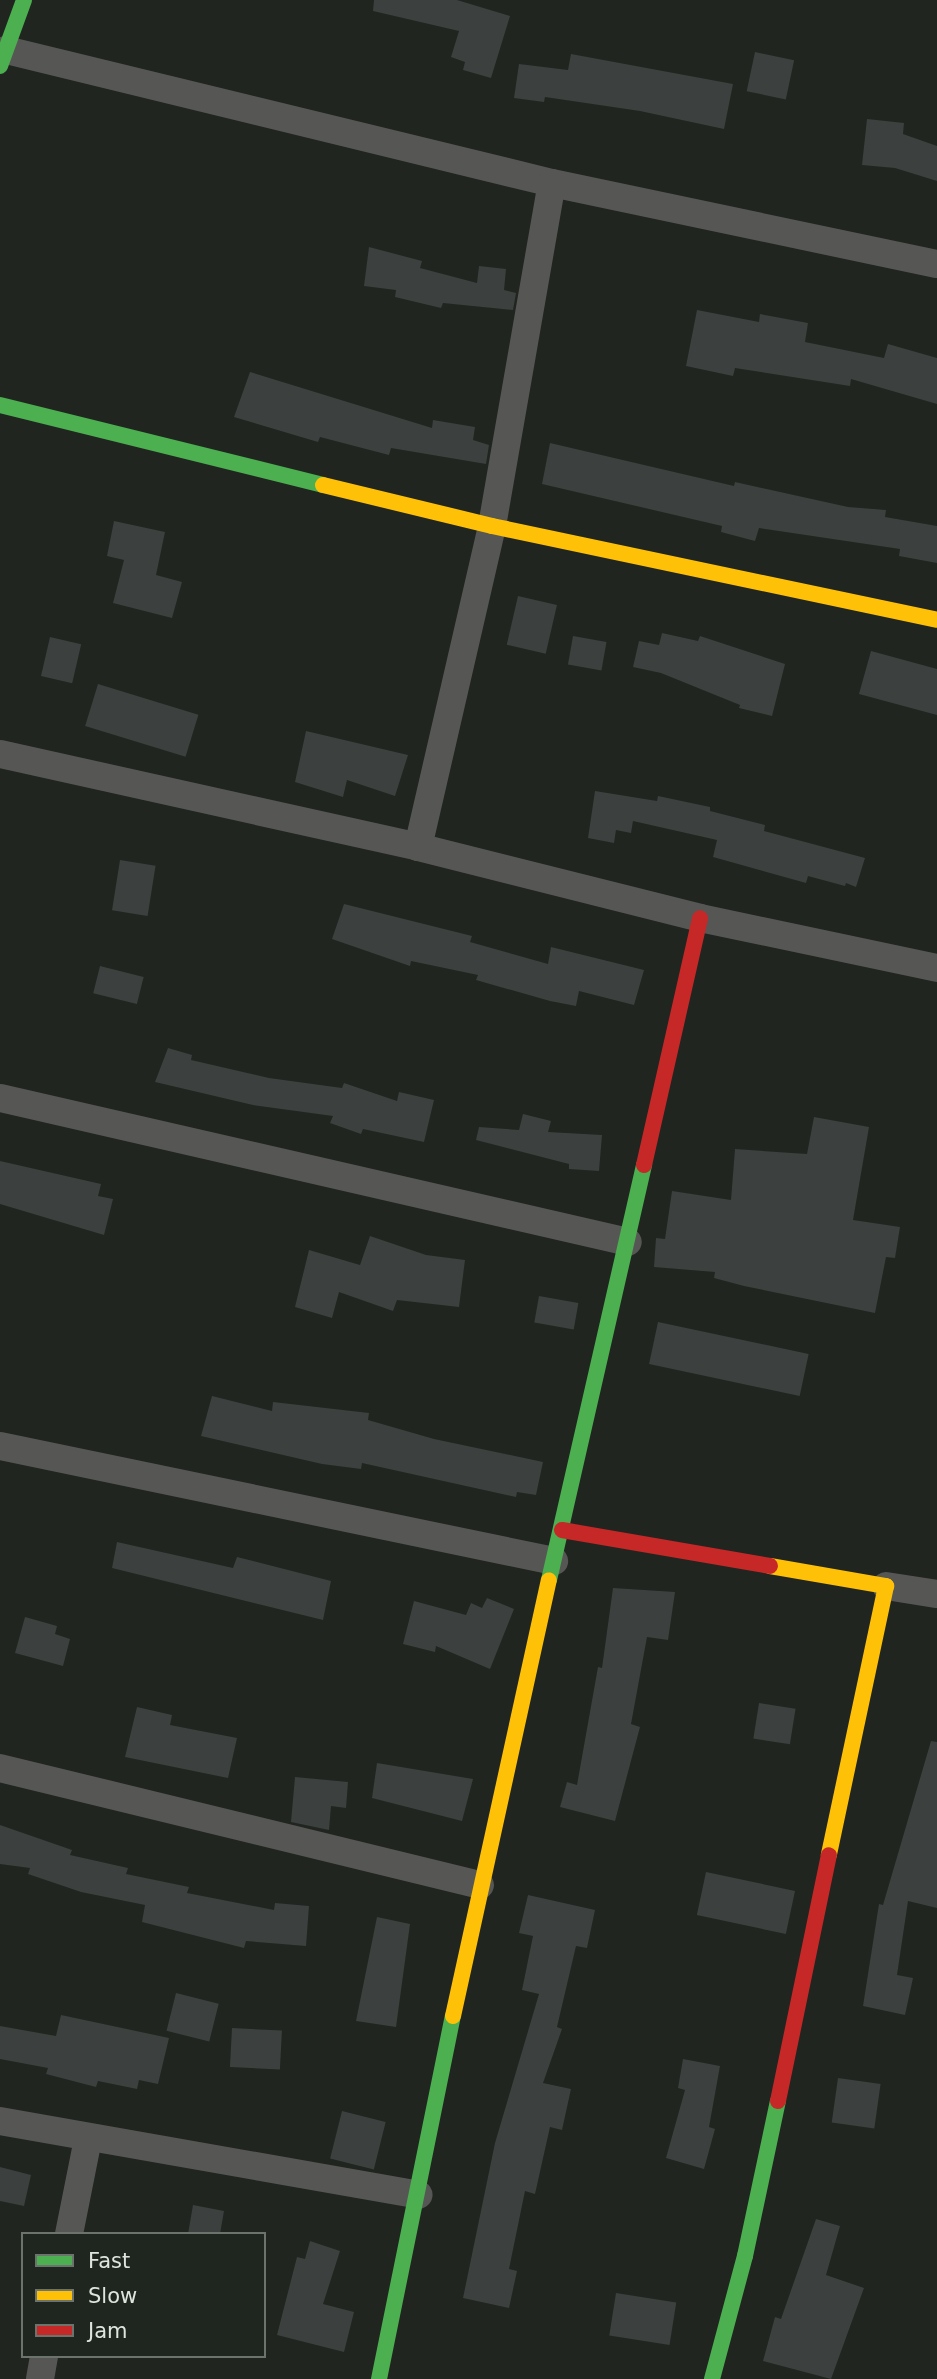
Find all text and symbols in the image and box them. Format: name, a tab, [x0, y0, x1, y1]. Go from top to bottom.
legend	[21, 2232, 266, 2358]
text: Fast	[88, 2249, 130, 2273]
text: Slow	[88, 2284, 137, 2308]
text: Jam	[88, 2319, 128, 2343]

